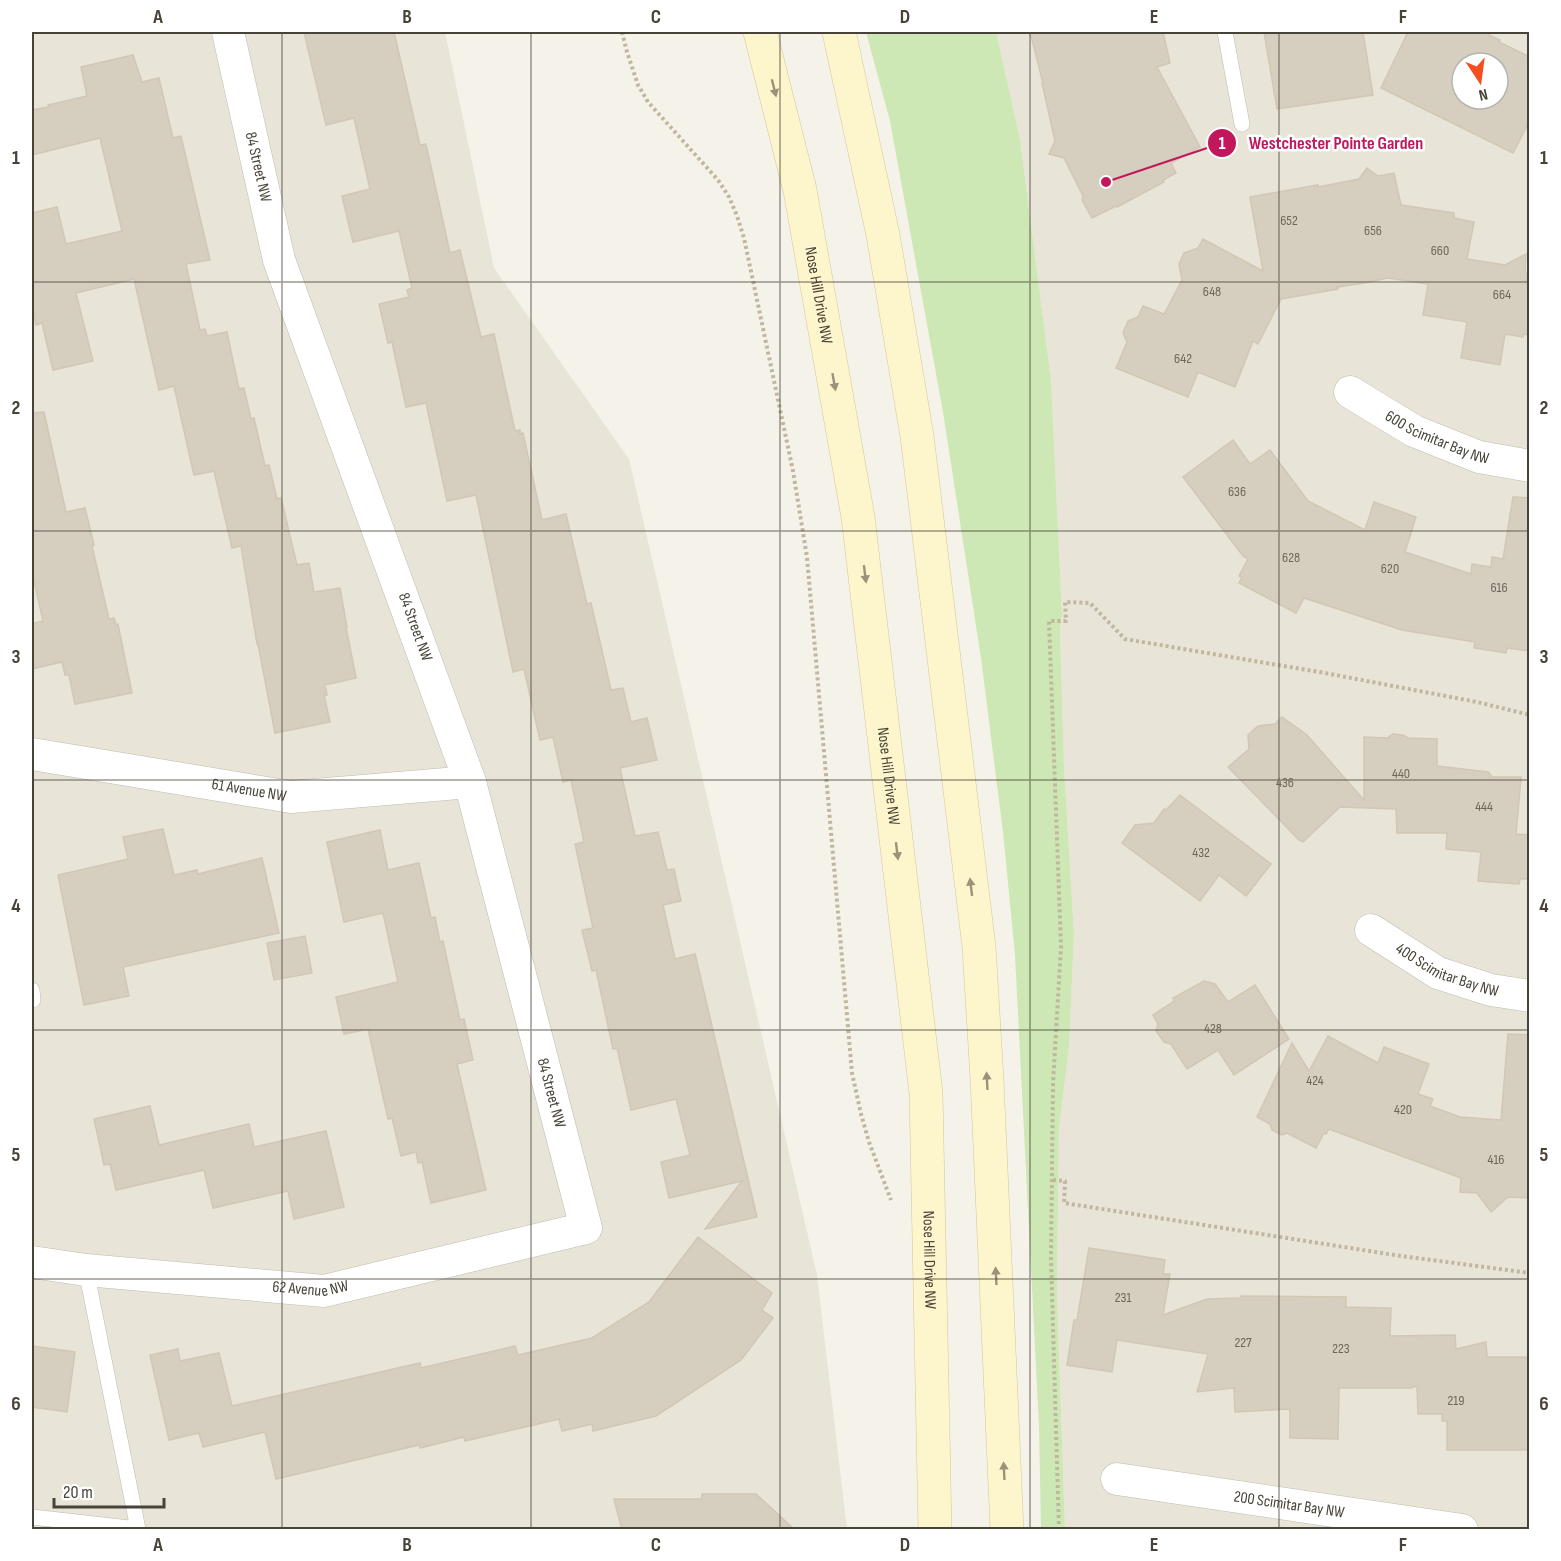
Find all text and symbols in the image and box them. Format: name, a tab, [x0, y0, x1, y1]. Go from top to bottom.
text: A	[152, 5, 163, 29]
text: B	[402, 5, 412, 29]
text: C	[651, 5, 661, 29]
text: D	[900, 5, 910, 29]
text: E	[1150, 5, 1158, 29]
text: F	[1399, 5, 1407, 29]
north arrow	[1450, 51, 1510, 111]
one-way arrow	[770, 79, 779, 97]
text: N	[1477, 84, 1489, 104]
callout: Westchester Pointe Garden	[1207, 125, 1435, 161]
street label: 84 Street NW	[241, 130, 275, 205]
text: 1	[1218, 133, 1226, 154]
text: Westchester Pointe Garden	[1249, 133, 1423, 154]
text: 1	[12, 146, 20, 170]
text: 1	[1540, 146, 1548, 170]
house number: 652	[1280, 212, 1298, 229]
house number: 656	[1364, 222, 1382, 239]
house number: 660	[1431, 242, 1449, 259]
street label: Nose Hill Drive NW	[801, 245, 837, 346]
house number: 648	[1203, 283, 1221, 300]
house number: 664	[1493, 286, 1511, 303]
house number: 642	[1174, 350, 1192, 367]
one-way arrow	[830, 373, 839, 392]
text: 2	[12, 396, 20, 420]
text: 2	[1540, 396, 1548, 420]
street label: 600 Scimitar Bay NW	[1382, 406, 1491, 468]
house number: 636	[1228, 483, 1246, 500]
house number: 628	[1282, 549, 1300, 566]
house number: 620	[1381, 560, 1399, 577]
one-way arrow	[860, 565, 870, 584]
house number: 616	[1490, 579, 1508, 596]
street label: 84 Street NW	[394, 590, 436, 664]
text: 3	[12, 645, 21, 669]
text: 3	[1540, 645, 1549, 669]
street label: Nose Hill Drive NW	[873, 726, 904, 827]
house number: 440	[1392, 765, 1410, 782]
street label: 61 Avenue NW	[210, 774, 288, 806]
house number: 436	[1276, 774, 1294, 791]
house number: 444	[1475, 798, 1493, 815]
one-way arrow	[893, 842, 902, 861]
house number: 432	[1192, 844, 1210, 861]
one-way arrow	[967, 878, 976, 897]
text: 4	[11, 894, 21, 918]
text: 4	[1539, 894, 1549, 918]
street label: 400 Scimitar Bay NW	[1392, 939, 1501, 1001]
house number: 428	[1204, 1020, 1222, 1037]
street label: 84 Street NW	[533, 1056, 570, 1131]
one-way arrow	[982, 1072, 991, 1091]
house number: 424	[1306, 1072, 1324, 1089]
house number: 420	[1394, 1101, 1412, 1118]
text: 5	[12, 1143, 21, 1167]
text: 5	[1540, 1143, 1549, 1167]
house number: 416	[1488, 1151, 1504, 1168]
street label: Nose Hill Drive NW	[919, 1211, 940, 1310]
one-way arrow	[991, 1267, 1000, 1286]
street label: 62 Avenue NW	[272, 1276, 351, 1301]
house number: 231	[1115, 1289, 1131, 1306]
house number: 227	[1234, 1334, 1252, 1351]
house number: 223	[1332, 1340, 1350, 1357]
text: 6	[11, 1392, 21, 1416]
house number: 219	[1448, 1392, 1464, 1409]
text: 6	[1539, 1392, 1549, 1416]
one-way arrow	[1000, 1462, 1009, 1481]
scale bar	[54, 1471, 164, 1509]
text: 20 m	[63, 1482, 93, 1503]
street label: 200 Scimitar Bay NW	[1233, 1487, 1346, 1522]
text: A	[152, 1533, 163, 1557]
text: B	[402, 1533, 412, 1557]
text: C	[651, 1533, 661, 1557]
text: D	[900, 1533, 910, 1557]
text: E	[1150, 1533, 1158, 1557]
text: F	[1399, 1533, 1407, 1557]

